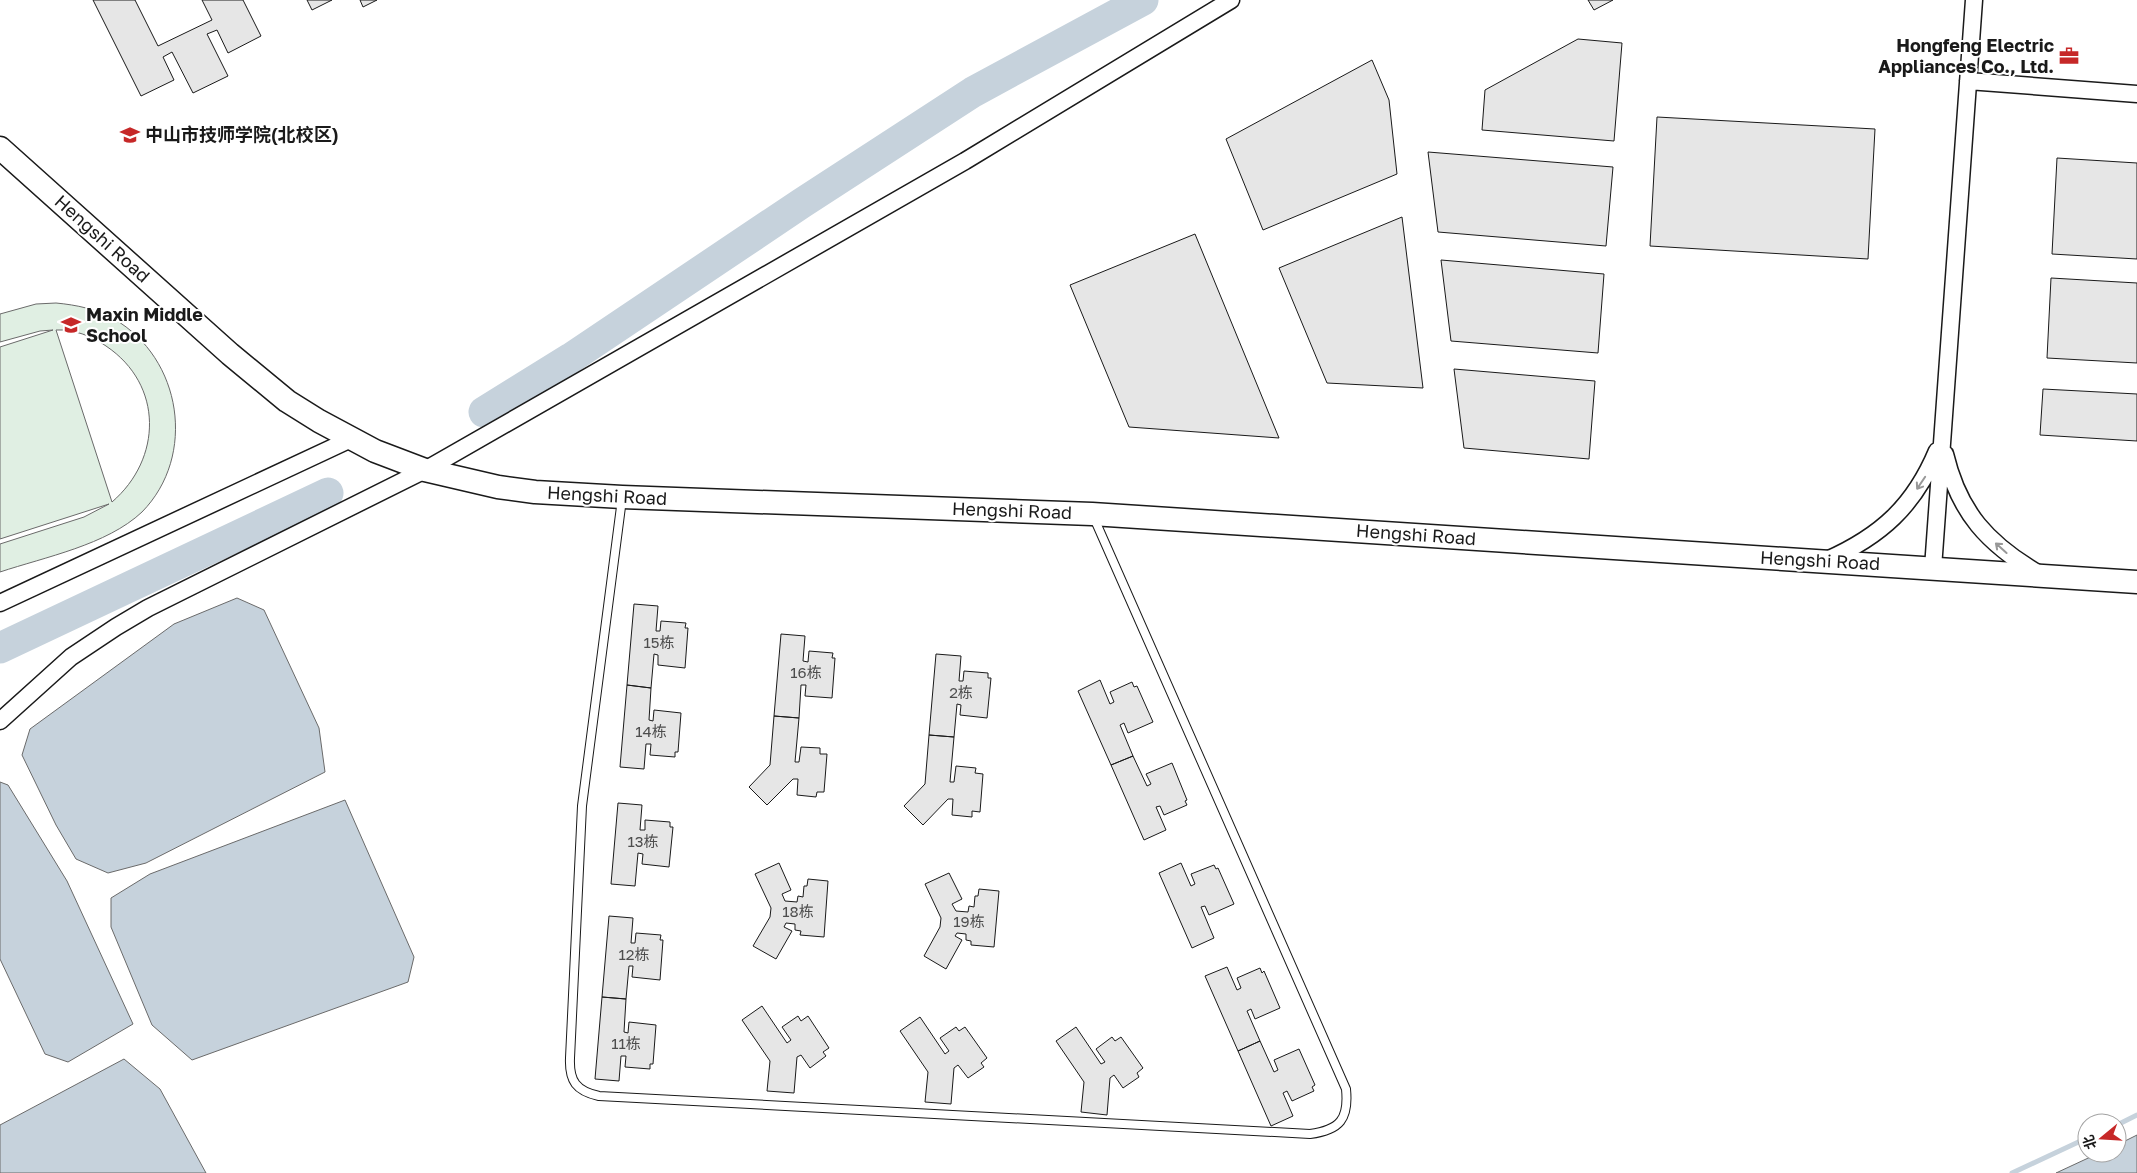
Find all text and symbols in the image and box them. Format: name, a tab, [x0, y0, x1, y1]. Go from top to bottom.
place label: Hongfeng Electric Appliances Co., Ltd.	[1878, 34, 2054, 77]
office icon: Hongfeng Electric Appliances Co., Ltd.	[2058, 45, 2080, 67]
place label: 中山市技师学院(北校区)	[145, 123, 339, 145]
school or university icon: 中山市技师学院(北校区)	[119, 124, 141, 146]
street label: Hengshi Road	[51, 190, 155, 287]
place label: Maxin Middle School	[86, 303, 203, 346]
school or university icon: Maxin Middle School	[60, 314, 82, 336]
one-way arrow	[1916, 476, 1926, 490]
street label: Hengshi Road	[546, 481, 668, 509]
street label: Hengshi Road	[952, 497, 1073, 523]
street label: Hengshi Road	[1355, 519, 1477, 549]
one-way arrow	[1994, 543, 2007, 554]
street label: Hengshi Road	[1759, 546, 1881, 574]
house number: 15栋	[644, 633, 674, 651]
house number: 16栋	[790, 663, 822, 681]
house number: 2栋	[949, 683, 973, 701]
house number: 14栋	[635, 722, 667, 740]
house number: 13栋	[627, 832, 659, 850]
house number: 18栋	[782, 902, 814, 920]
house number: 19栋	[953, 912, 985, 930]
house number: 12栋	[619, 945, 649, 963]
house number: 11栋	[611, 1034, 641, 1052]
north arrow	[2077, 1113, 2127, 1163]
text: 北	[2079, 1133, 2099, 1151]

